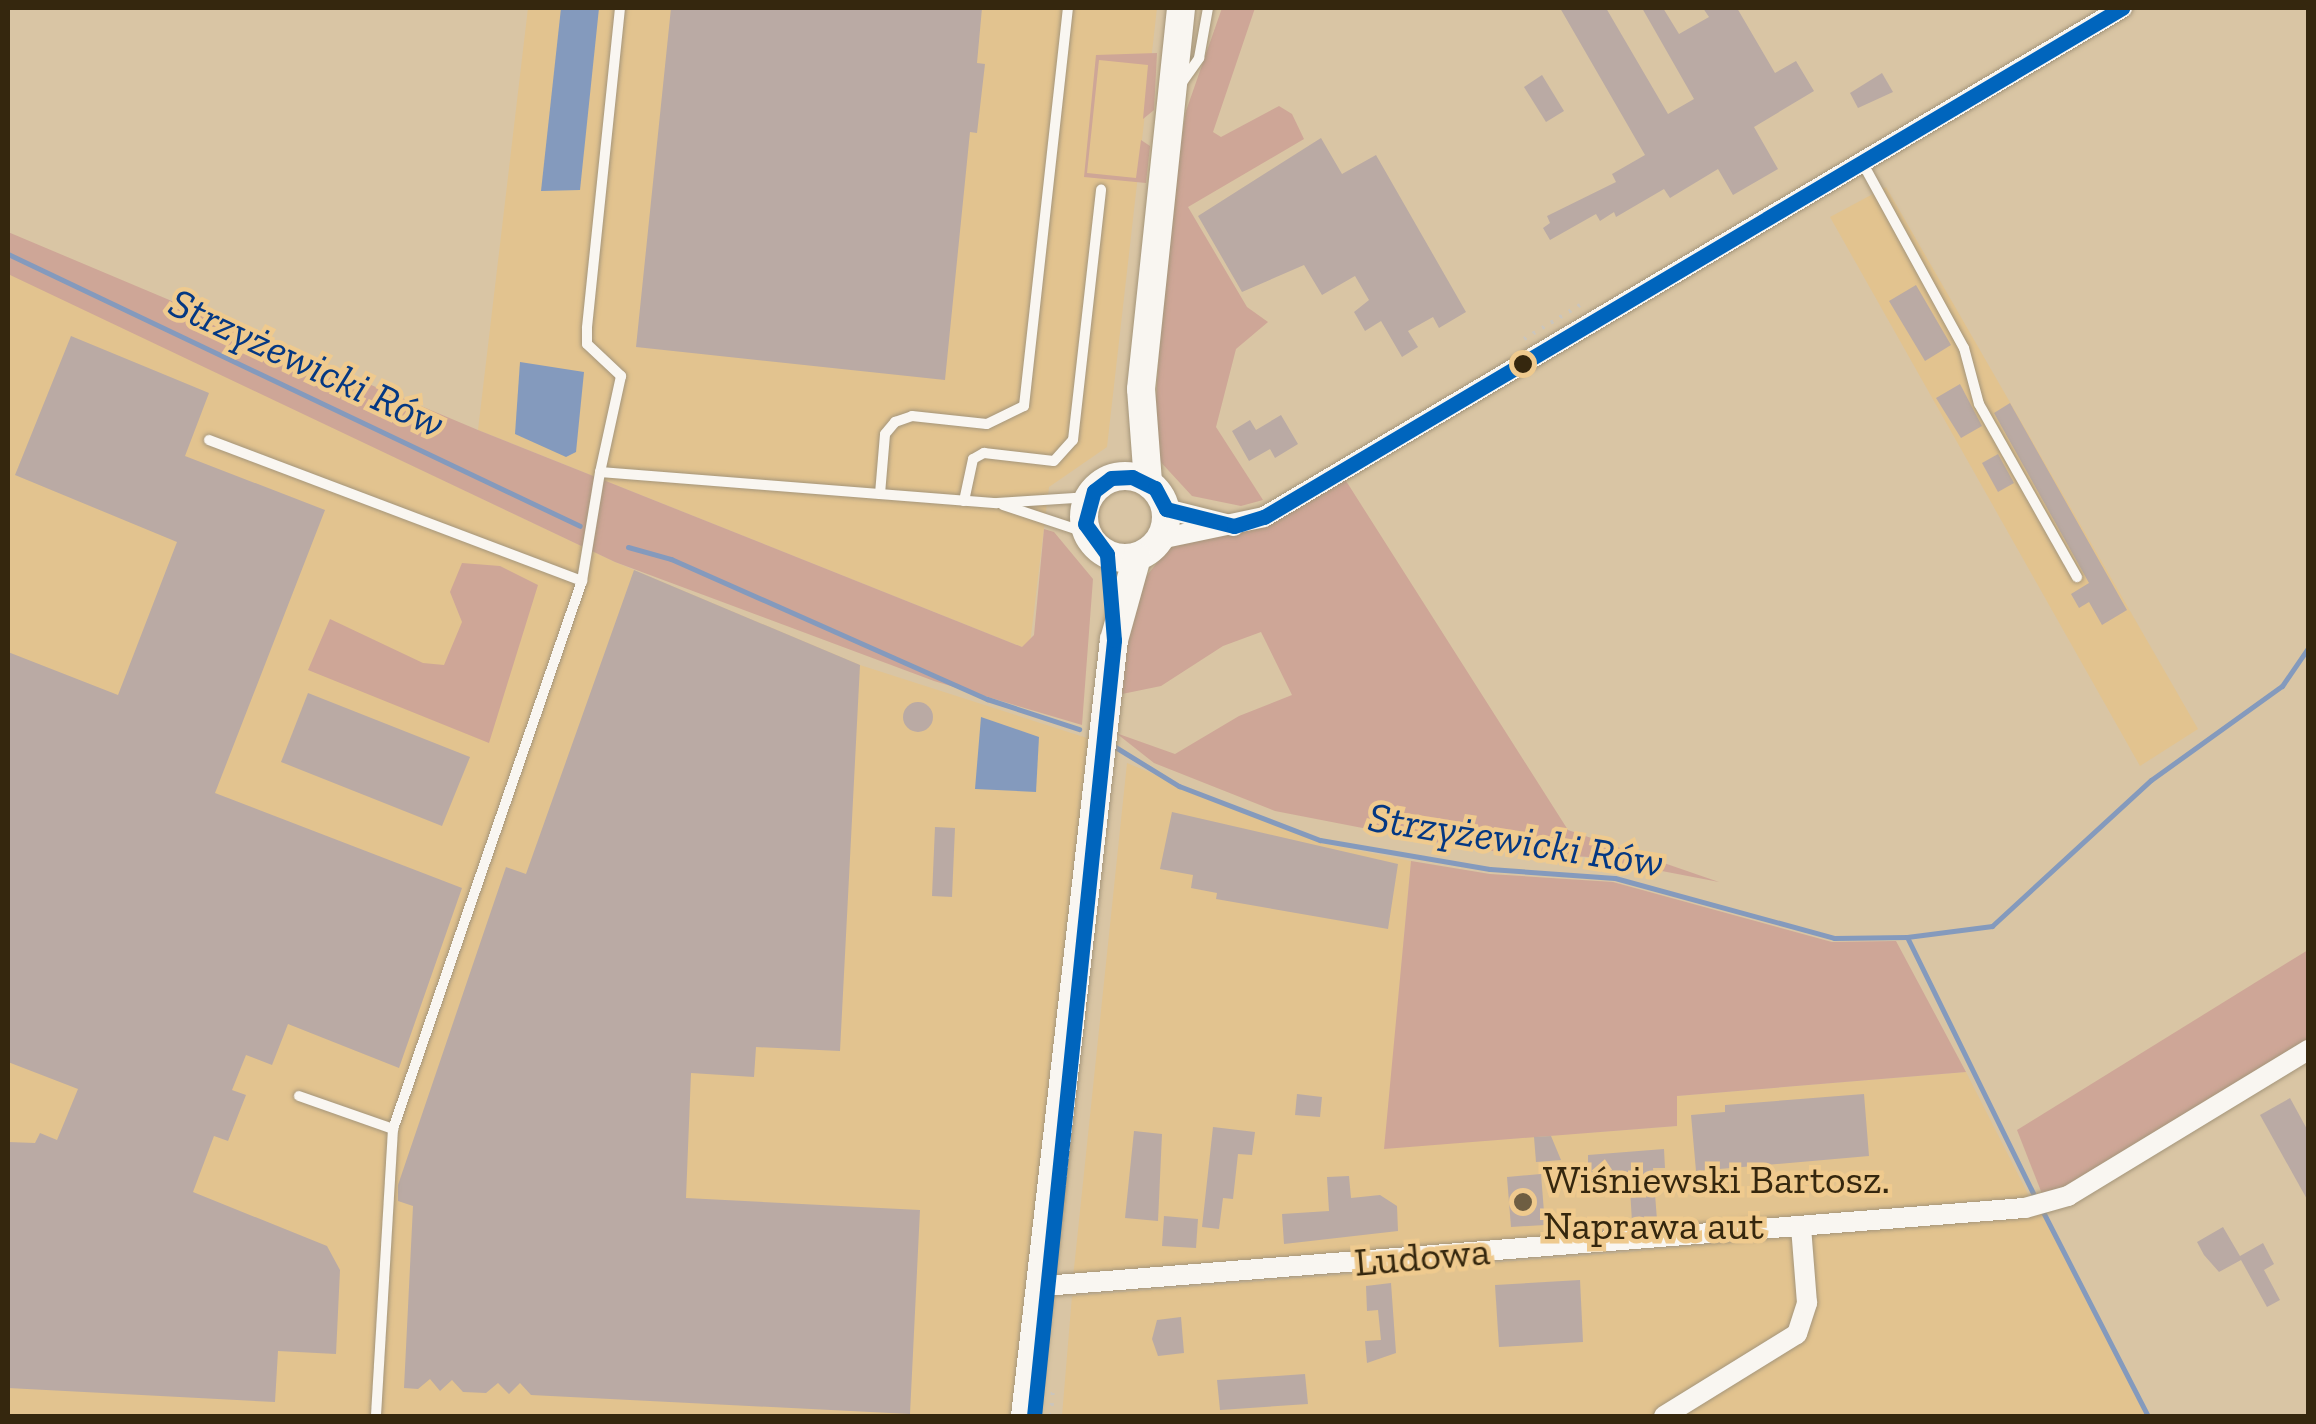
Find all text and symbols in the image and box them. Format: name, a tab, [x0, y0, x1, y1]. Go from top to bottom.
water label: Strzyżewicki Rów	[161, 277, 453, 449]
unlabelled marker	[1513, 354, 1533, 374]
water label: Strzyżewicki Rów	[1365, 792, 1667, 888]
place label: Wiśniewski Bartosz. Naprawa aut	[1543, 1155, 1890, 1249]
marker: Wiśniewski Bartosz. Naprawa aut	[1512, 1191, 1534, 1213]
street label: Ludowa	[1352, 1226, 1492, 1286]

